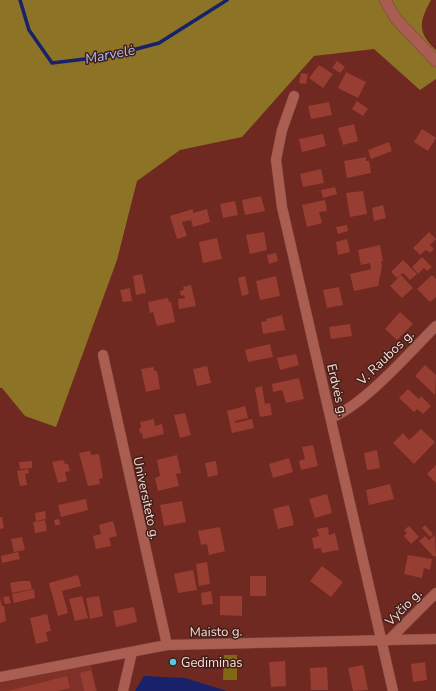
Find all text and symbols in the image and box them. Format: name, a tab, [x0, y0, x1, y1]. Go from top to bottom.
water label: Marvelė	[83, 40, 137, 69]
street label: V. Raubos g.	[353, 326, 418, 390]
street label: Erdvės g.	[322, 362, 352, 418]
street label: Universiteto g.	[128, 455, 164, 541]
street label: Vyčio g.	[381, 585, 426, 631]
street label: Maisto g.	[189, 623, 243, 641]
place label: Gediminas	[181, 654, 243, 672]
marker: Gediminas	[168, 657, 178, 667]

